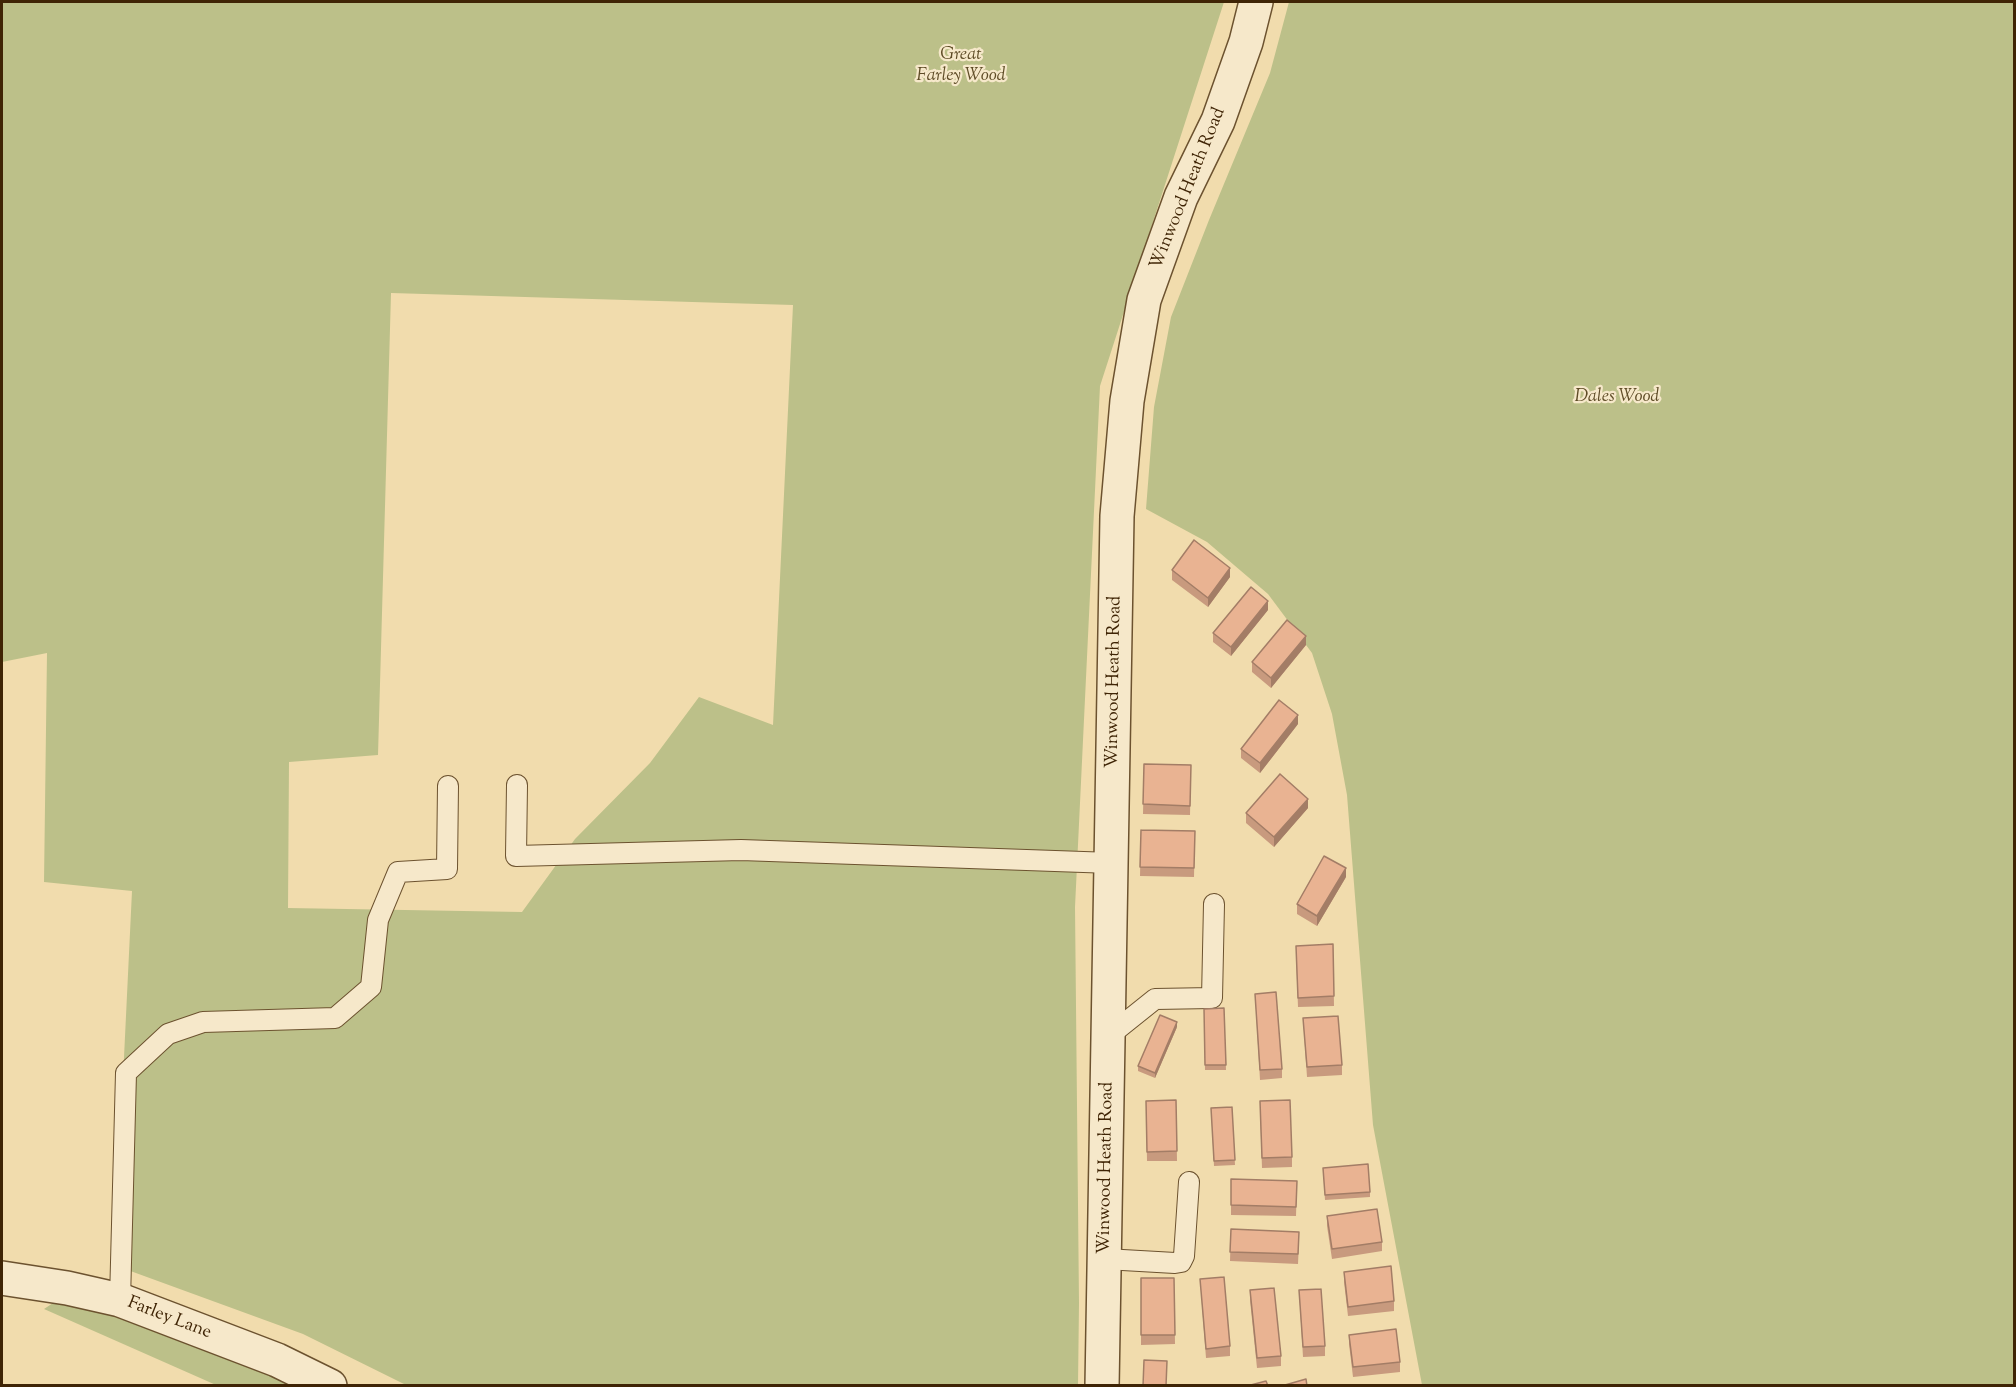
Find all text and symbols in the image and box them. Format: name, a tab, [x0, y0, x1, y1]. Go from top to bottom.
park label: Great Farley Wood	[916, 45, 1006, 88]
street label: Winwood Heath Road	[1147, 105, 1231, 273]
park label: Dales Wood	[1575, 387, 1659, 409]
street label: Winwood Heath Road	[1103, 596, 1127, 768]
street label: Winwood Heath Road	[1095, 1082, 1119, 1254]
street label: Farley Lane	[124, 1293, 214, 1345]

